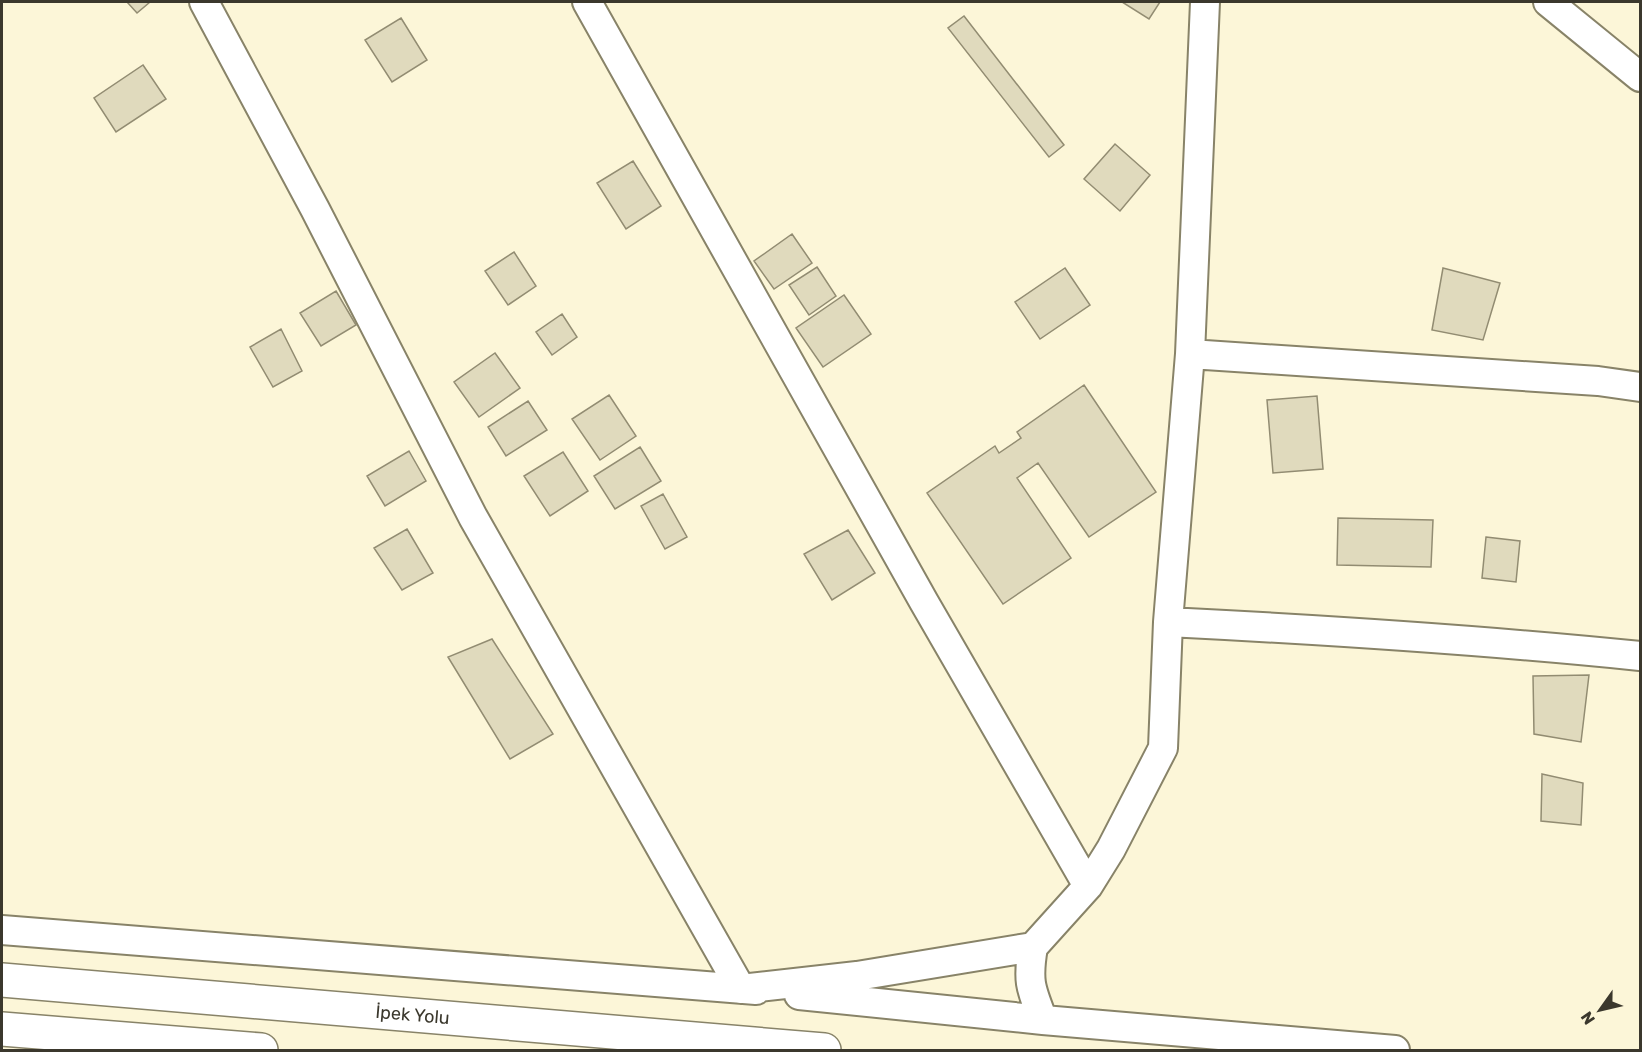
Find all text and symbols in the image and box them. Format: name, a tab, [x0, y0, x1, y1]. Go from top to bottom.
north arrow	[1570, 980, 1630, 1040]
street label: İpek Yolu	[374, 1001, 451, 1029]
text: N	[1577, 1008, 1599, 1028]

